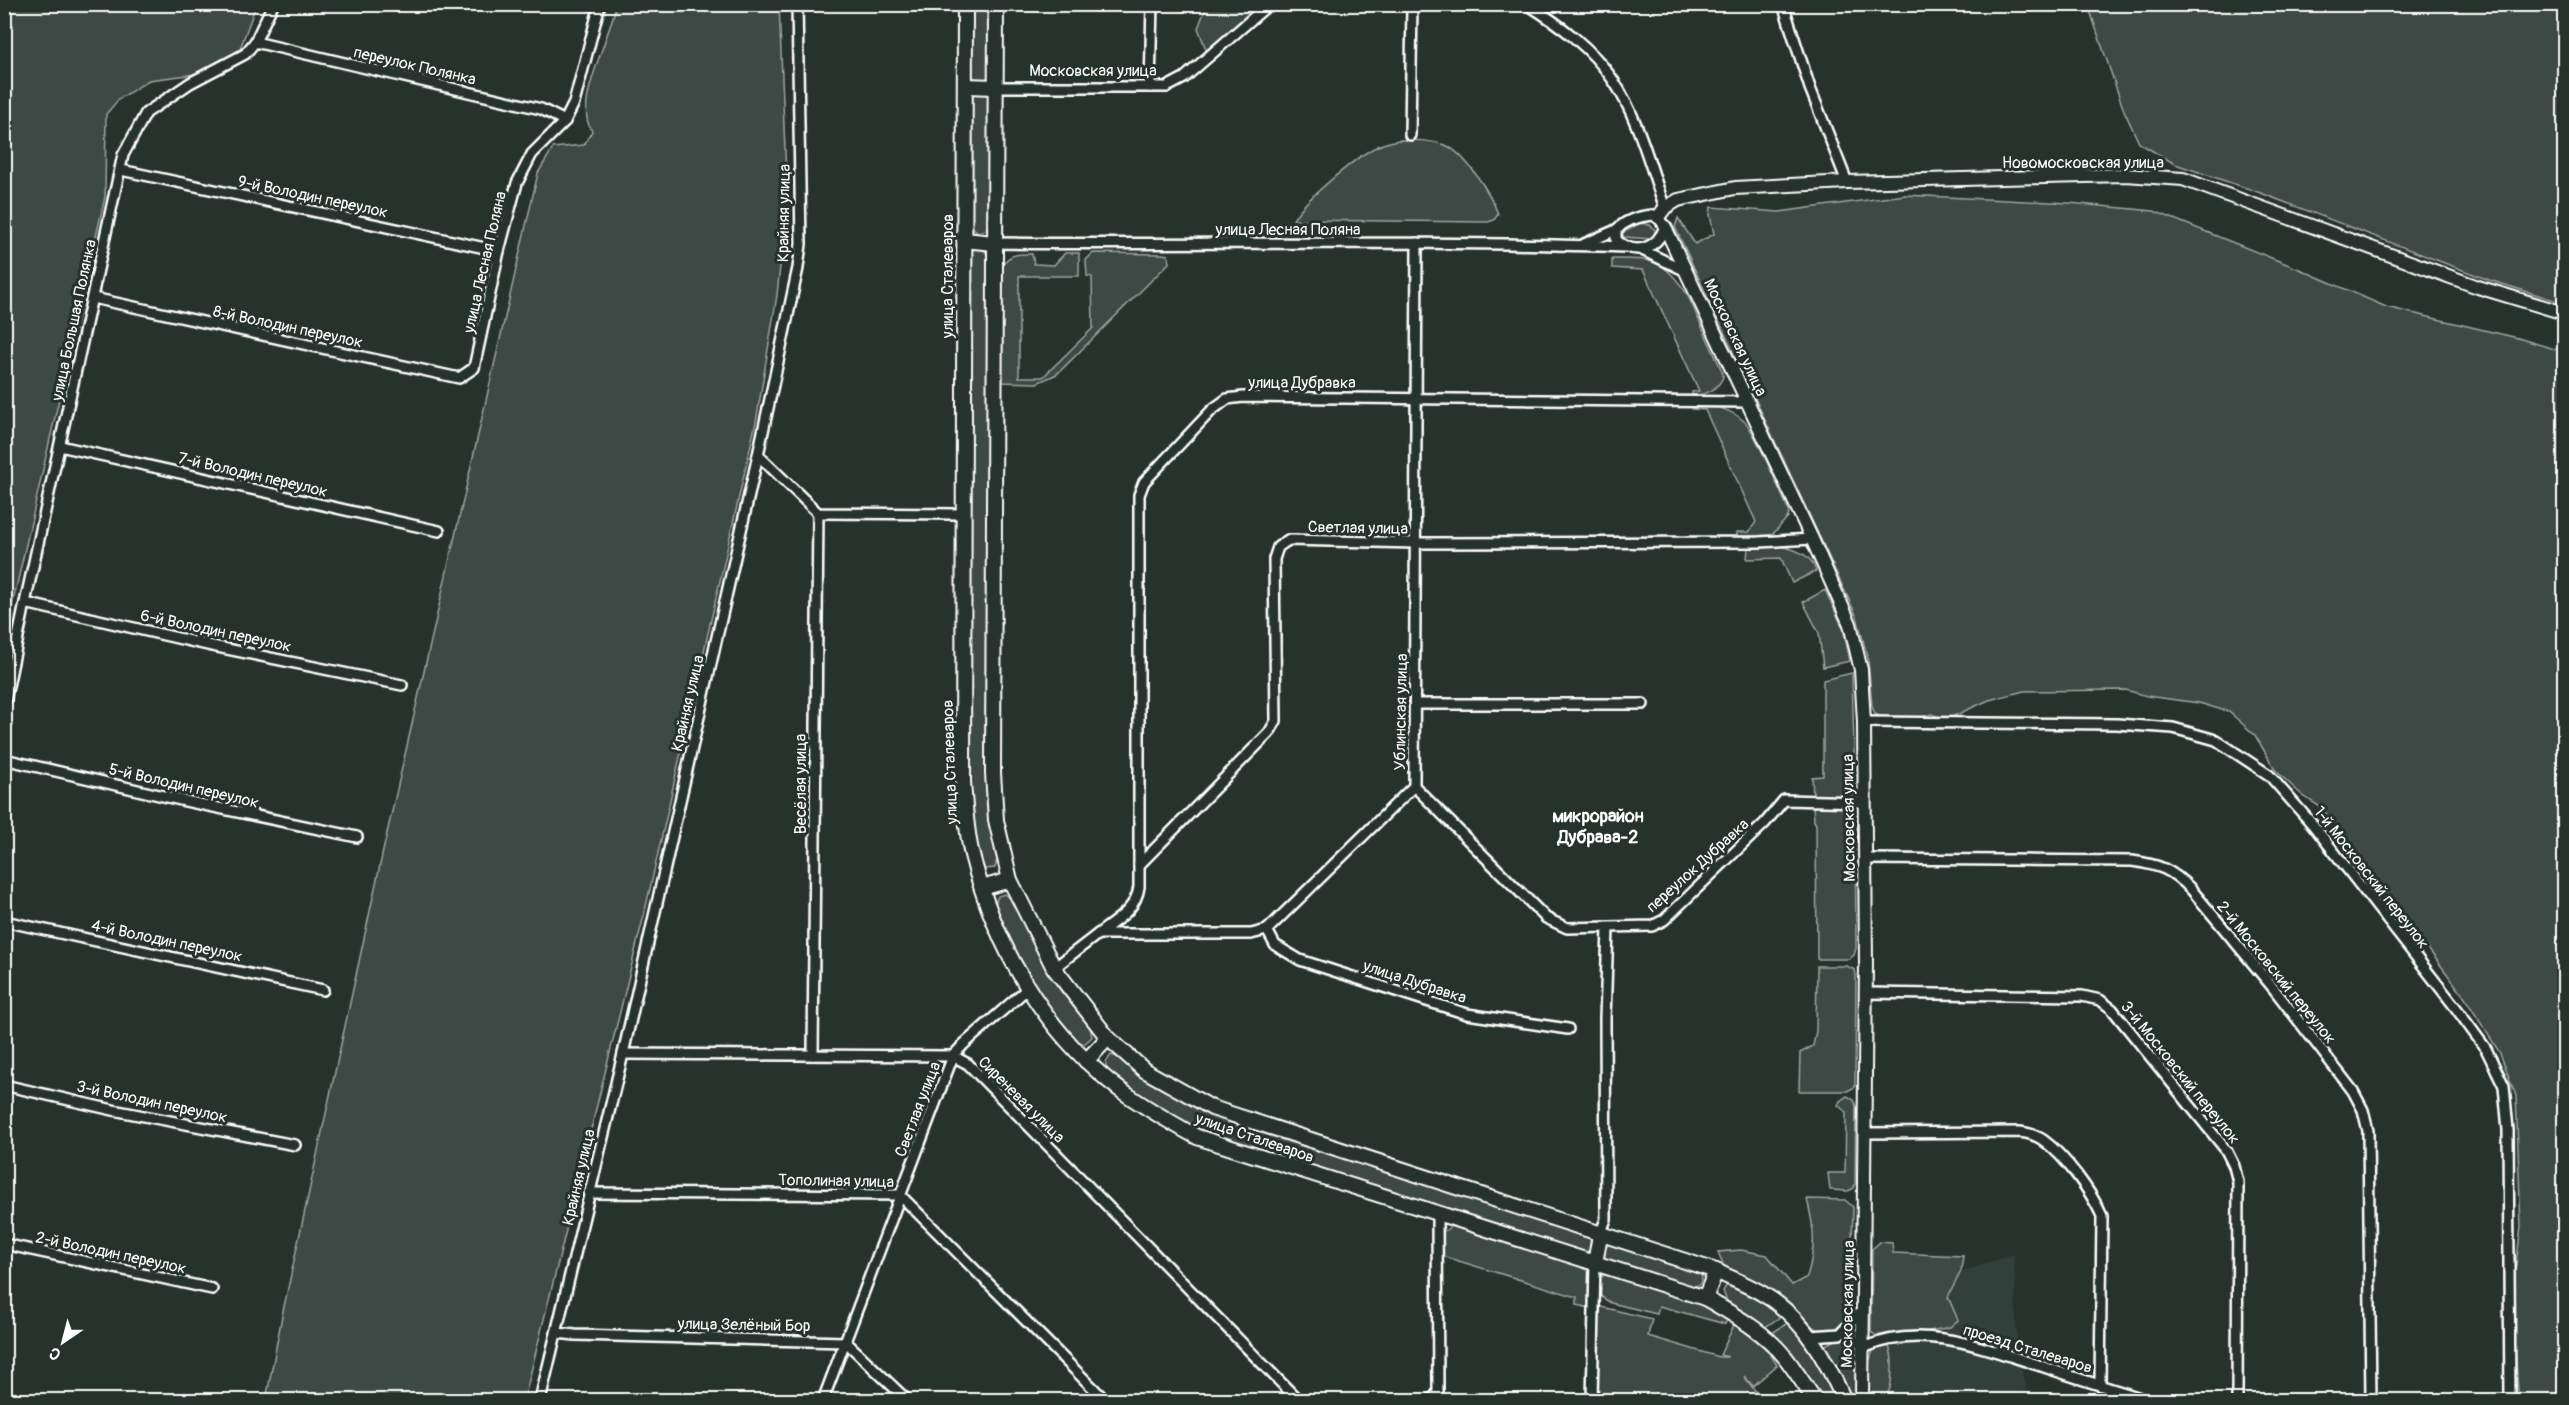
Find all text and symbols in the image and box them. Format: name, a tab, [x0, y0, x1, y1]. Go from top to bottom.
street label: переулок Полянка	[352, 42, 478, 90]
street label: Московская улица	[1029, 61, 1157, 81]
street label: Новомосковская улица	[2002, 153, 2164, 173]
street label: Крайняя улица	[773, 164, 795, 262]
street label: 9-й Володин переулок	[236, 171, 390, 223]
street label: улица Лесная Поляна	[459, 189, 511, 336]
street label: улица Сталеваров	[938, 214, 958, 339]
street label: улица Лесная Поляна	[1215, 220, 1360, 240]
street label: улица Большая Полянка	[47, 238, 101, 404]
street label: Московская улица	[1699, 275, 1771, 399]
street label: 8-й Володин переулок	[211, 301, 364, 353]
street label: улица Дубравка	[1247, 373, 1356, 393]
street label: 7-й Володин переулок	[176, 448, 329, 502]
street label: Светлая улица	[1308, 517, 1408, 539]
street label: 6-й Володин переулок	[139, 605, 293, 657]
street label: Крайняя улица	[667, 653, 709, 753]
street label: Ублинская улица	[1390, 653, 1412, 771]
street label: улица Сталеваров	[938, 700, 962, 825]
street label: Весёлая улица	[791, 734, 811, 834]
street label: Московская улица	[1838, 754, 1860, 882]
street label: 5-й Володин переулок	[107, 759, 261, 813]
street label: 1-й Московский переулок	[2309, 802, 2433, 953]
district label: микрорайон Дубрава-2	[1552, 805, 1644, 849]
street label: переулок Дубравка	[1642, 814, 1753, 917]
street label: 2-й Московский переулок	[2212, 897, 2340, 1048]
street label: 4-й Володин переулок	[90, 915, 244, 967]
street label: улица Дубравка	[1360, 956, 1469, 1008]
street label: 3-й Московский переулок	[2116, 997, 2244, 1148]
street label: Сиреневая улица	[974, 1052, 1069, 1147]
street label: Светлая улица	[891, 1059, 945, 1160]
street label: 3-й Володин переулок	[75, 1076, 229, 1128]
street label: улица Сталеваров	[1192, 1108, 1317, 1168]
street label: Крайняя улица	[558, 1127, 600, 1227]
street label: Тополиная улица	[778, 1170, 894, 1192]
street label: 2-й Володин переулок	[34, 1227, 188, 1279]
street label: Московская улица	[1837, 1240, 1859, 1368]
north arrow	[33, 1312, 93, 1372]
street label: улица Зелёный Бор	[676, 1314, 811, 1336]
street label: проезд Сталеваров	[1961, 1320, 2095, 1378]
text: С	[45, 1342, 65, 1364]

